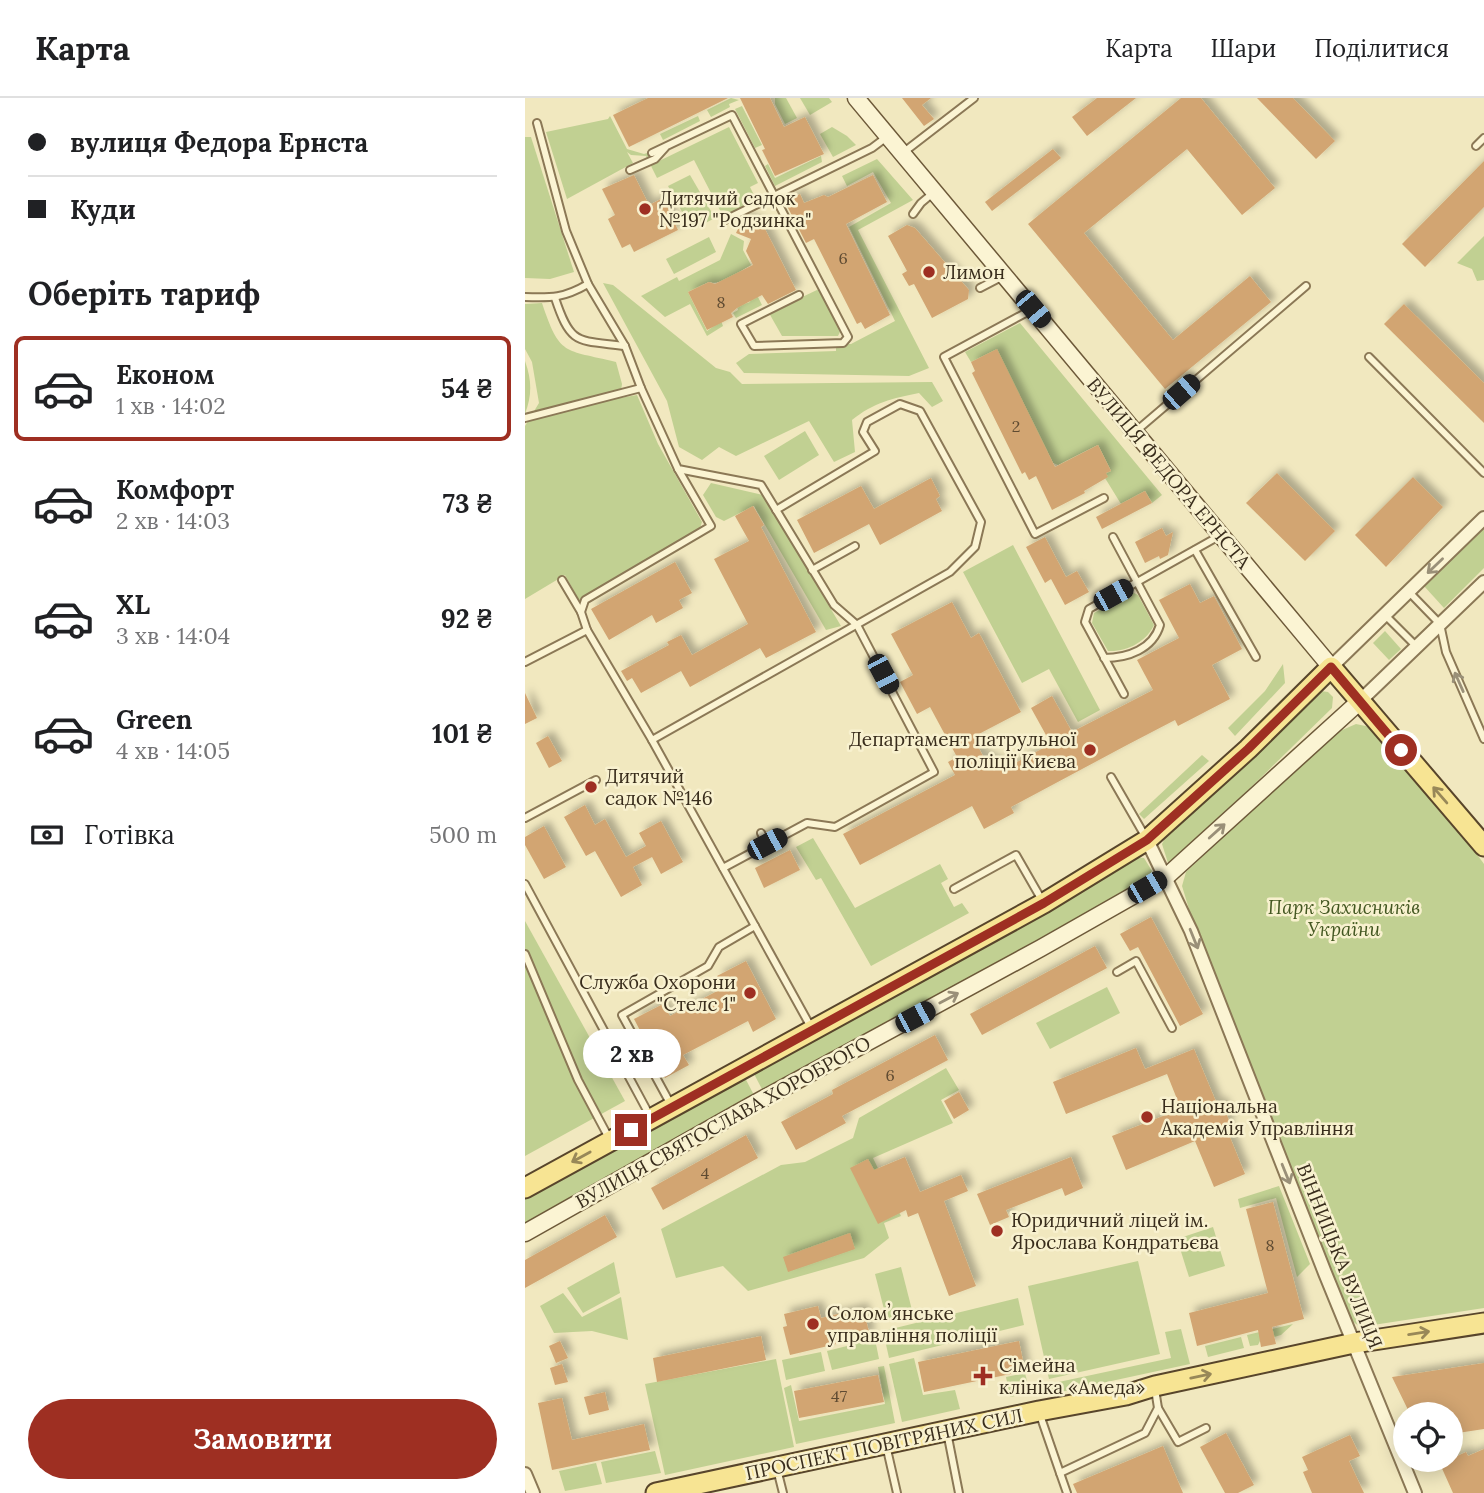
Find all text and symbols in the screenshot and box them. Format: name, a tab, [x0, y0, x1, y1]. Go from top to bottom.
text: Карта	[35, 27, 130, 69]
text: Карта	[1105, 33, 1173, 64]
text: Шари	[1211, 33, 1276, 64]
text: Поділитися	[1314, 33, 1449, 64]
text: вулиця Федора Ернста	[70, 126, 368, 159]
place label: Дитячий садок №197 "Родзинка"	[659, 186, 811, 232]
text: Куди	[70, 193, 136, 226]
marker: Дитячий садок №197 "Родзинка"	[637, 201, 653, 217]
house number: 6	[838, 248, 848, 268]
place label: Лимон	[943, 260, 1005, 284]
marker: Лимон	[921, 264, 937, 280]
text: Оберіть тариф	[28, 273, 260, 314]
car	[1012, 286, 1055, 332]
house number: 8	[717, 292, 726, 312]
icon: car	[32, 357, 95, 420]
text: Економ	[116, 358, 214, 391]
car	[1159, 370, 1204, 414]
text: 54 ₴	[441, 372, 493, 405]
street label: ВУЛИЦЯ ФЕДОРА ЕРНСТА	[1082, 372, 1257, 574]
text: 1 хв · 14:02	[116, 391, 226, 420]
house number: 2	[1012, 416, 1020, 436]
icon: car	[32, 472, 95, 535]
text: Комфорт	[116, 473, 234, 506]
text: 73 ₴	[443, 487, 493, 520]
text: 2 хв · 14:03	[116, 506, 230, 535]
one-way arrow	[1427, 557, 1444, 574]
car	[1090, 576, 1137, 614]
icon: car	[32, 587, 95, 650]
text: XL	[116, 588, 150, 621]
text: 92 ₴	[441, 602, 493, 635]
text: 3 хв · 14:04	[116, 621, 230, 650]
car	[864, 651, 903, 697]
one-way arrow	[1452, 672, 1465, 694]
icon: car	[32, 702, 95, 765]
text: Green	[116, 703, 192, 736]
text: 101 ₴	[432, 717, 493, 750]
place label: Департамент патрульної поліції Києва	[849, 727, 1077, 773]
route start	[1385, 734, 1417, 766]
text: 4 хв · 14:05	[116, 736, 230, 765]
marker: Департамент патрульної поліції Києва	[1082, 742, 1098, 758]
place label: Дитячий садок №146	[605, 764, 713, 810]
marker: Дитячий садок №146	[583, 779, 599, 795]
one-way arrow	[1432, 786, 1448, 804]
icon: cash	[28, 816, 66, 854]
text: Готівка	[84, 818, 175, 851]
text: 500 m	[429, 820, 497, 849]
one-way arrow	[1208, 823, 1226, 839]
car	[744, 825, 791, 863]
car	[1124, 867, 1171, 907]
park label: Парк Захисників України	[1268, 895, 1420, 941]
one-way arrow	[1188, 928, 1201, 949]
place label: Служба Охорони "Стелс 1"	[579, 970, 736, 1016]
marker: Служба Охорони "Стелс 1"	[742, 985, 758, 1001]
one-way arrow	[938, 991, 959, 1004]
car	[892, 998, 939, 1036]
callout: 2 хв	[582, 1028, 680, 1077]
street label: ВУЛИЦЯ СВЯТОСЛАВА ХОРОБРОГО	[571, 1031, 875, 1213]
text: 2 хв	[610, 1039, 654, 1068]
house number: 6	[885, 1065, 895, 1085]
place label: Національна Академія Управління	[1160, 1094, 1354, 1140]
marker: Національна Академія Управління	[1139, 1109, 1155, 1125]
route end	[615, 1114, 647, 1146]
one-way arrow	[572, 1151, 592, 1165]
street label: ВІННИЦЬКА ВУЛИЦЯ	[1292, 1160, 1388, 1352]
one-way arrow	[1280, 1162, 1293, 1184]
house number: 4	[701, 1163, 710, 1183]
place label: Юридичний ліцей ім. Ярослава Кондратьєва	[1011, 1208, 1219, 1254]
marker: Юридичний ліцей ім. Ярослава Кондратьєва	[989, 1223, 1005, 1239]
house number: 8	[1266, 1235, 1275, 1255]
place label: Соломʼянське управління поліції	[827, 1301, 998, 1347]
marker: Соломʼянське управління поліції	[805, 1316, 821, 1332]
one-way arrow	[1407, 1326, 1430, 1339]
place label: Сімейна клініка «Амеда»	[999, 1353, 1145, 1399]
marker: Сімейна клініка «Амеда»	[973, 1366, 993, 1386]
one-way arrow	[1189, 1368, 1212, 1382]
house number: 47	[831, 1386, 848, 1406]
button: Замовити	[28, 1399, 497, 1479]
map controls	[1393, 1402, 1463, 1472]
button: locate	[1393, 1402, 1463, 1472]
street label: ПРОСПЕКТ ПОВІТРЯНИХ СИЛ	[743, 1403, 1025, 1485]

